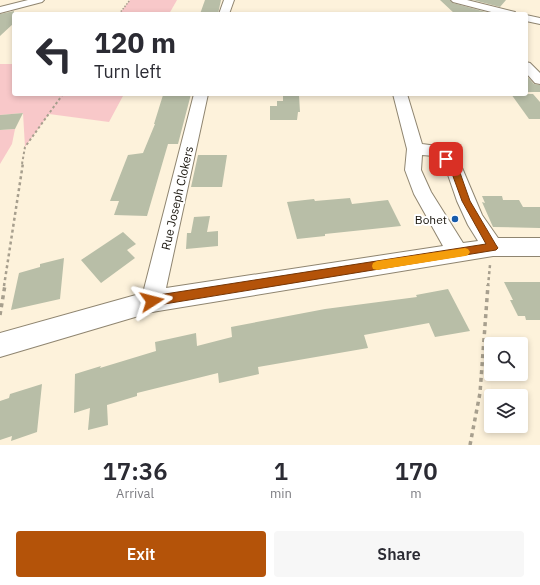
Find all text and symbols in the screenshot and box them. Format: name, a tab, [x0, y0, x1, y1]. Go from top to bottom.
text: 120 m	[94, 24, 176, 61]
icon: left	[28, 28, 80, 80]
text: Turn left	[94, 60, 162, 83]
pin	[429, 142, 463, 176]
street label: Rue Joseph Clokers	[158, 144, 196, 251]
icon: arrive	[435, 148, 457, 170]
place label: Bohet	[415, 212, 447, 227]
marker: Bohet	[450, 214, 460, 224]
position arrow	[131, 280, 173, 322]
map controls	[484, 337, 528, 433]
button: search	[484, 337, 528, 381]
button: layers	[484, 389, 528, 433]
text: 17:36	[102, 455, 168, 487]
text: 1	[274, 455, 288, 487]
text: 170	[394, 455, 438, 487]
text: Arrival	[116, 485, 154, 502]
text: min	[270, 485, 292, 502]
text: m	[410, 485, 422, 502]
button: Exit	[16, 531, 266, 577]
button: Share	[274, 531, 524, 577]

